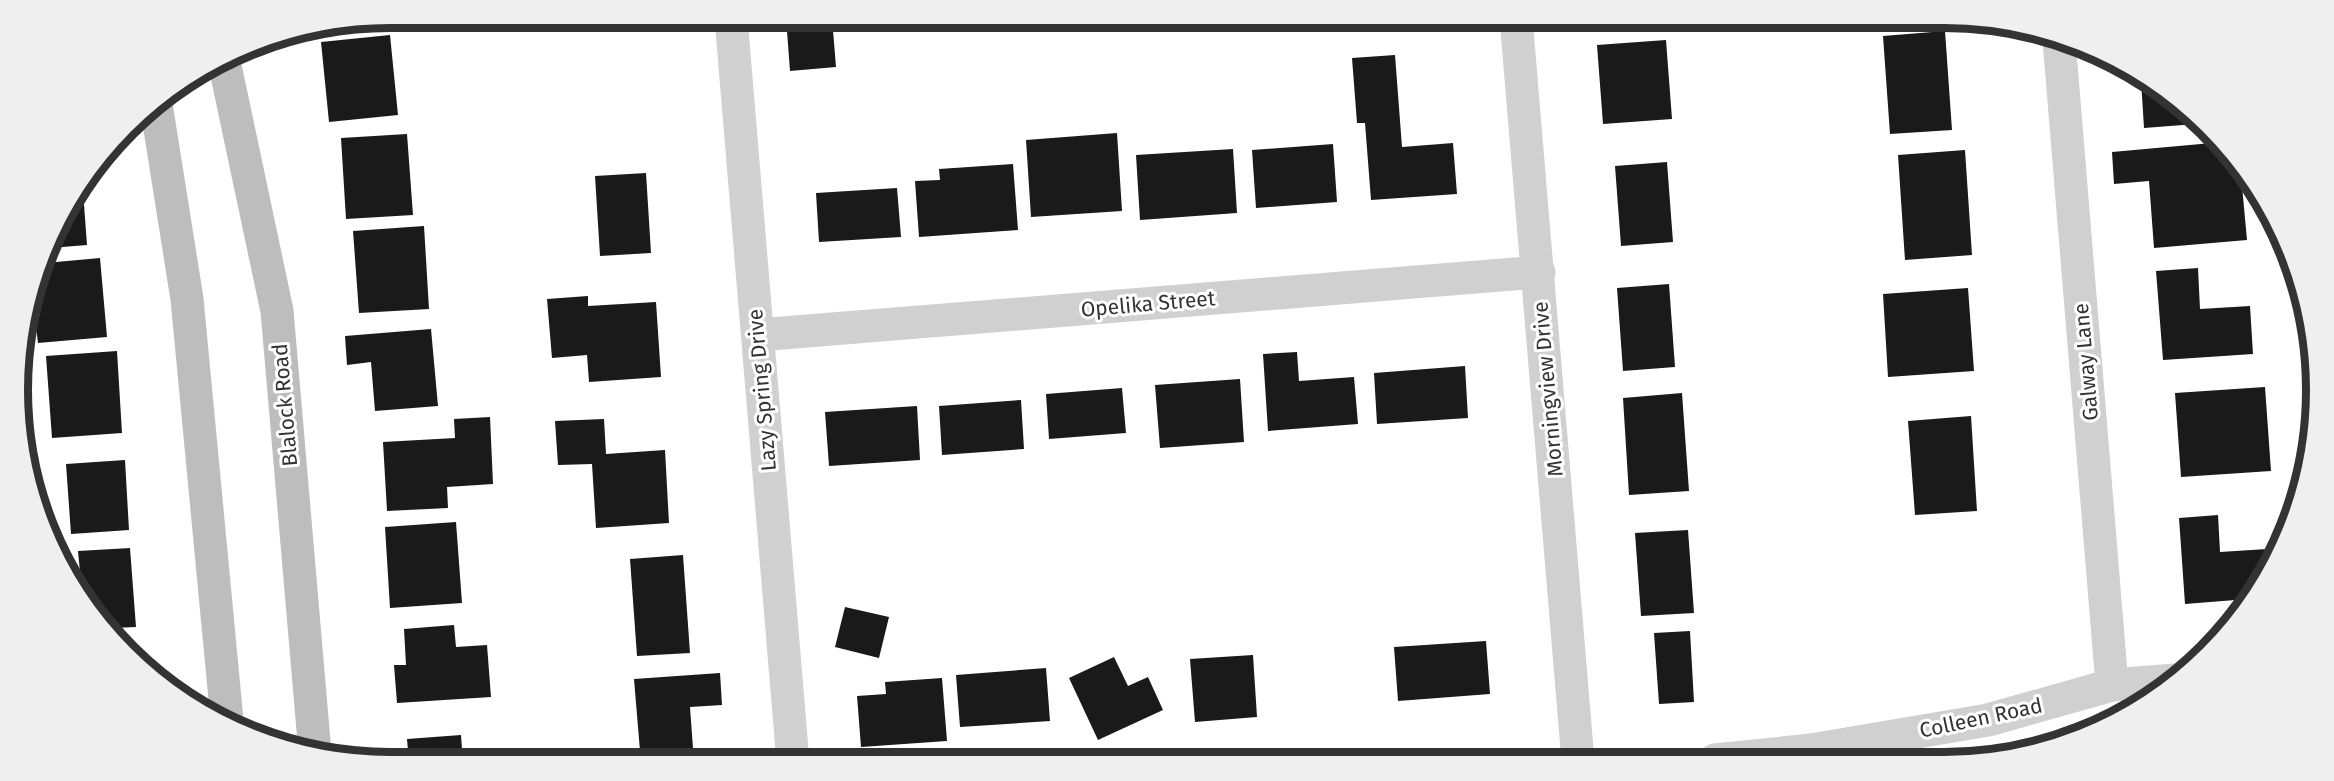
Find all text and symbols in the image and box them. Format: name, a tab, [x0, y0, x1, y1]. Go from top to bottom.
street label: Opelika Street	[1080, 285, 1217, 323]
street label: Morningview Drive	[1527, 300, 1569, 478]
street label: Galway Lane	[2068, 302, 2104, 422]
street label: Lazy Spring Drive	[742, 308, 782, 472]
street label: Blalock Road	[267, 343, 303, 467]
street label: Colleen Road	[1917, 692, 2045, 744]

